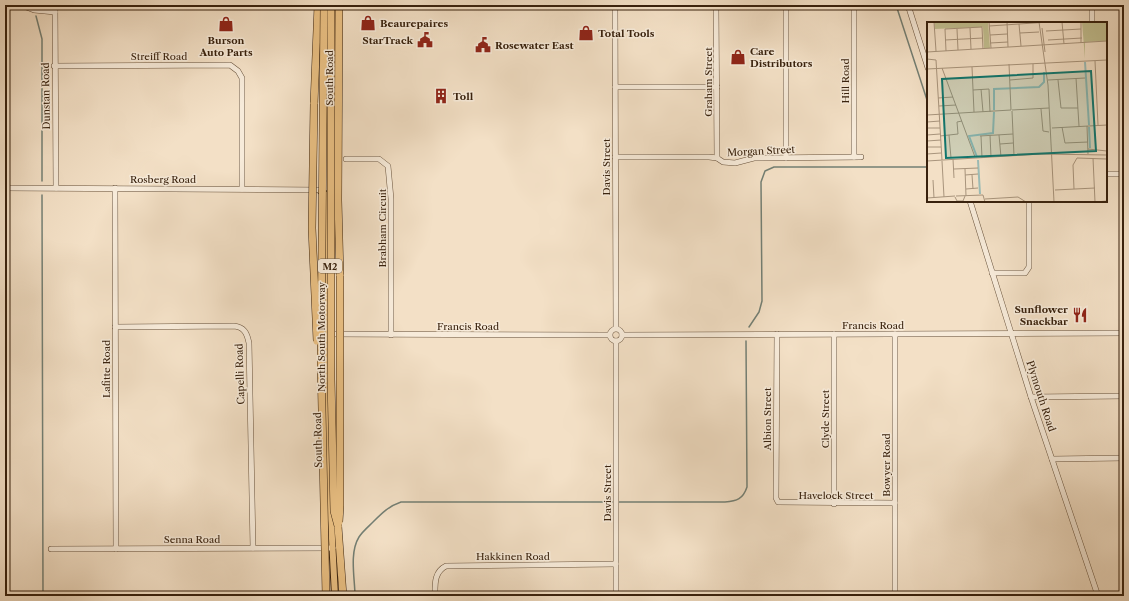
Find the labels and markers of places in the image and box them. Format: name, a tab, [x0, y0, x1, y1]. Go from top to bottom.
shop icon: Beaurepaires	[359, 14, 377, 32]
shop icon: Burson Auto Parts	[217, 15, 235, 33]
place label: Beaurepaires	[380, 17, 448, 30]
shop icon: Total Tools	[577, 24, 595, 42]
place label: Total Tools	[598, 27, 655, 40]
public building icon: StarTrack	[416, 31, 434, 49]
place label: Burson Auto Parts	[198, 34, 253, 59]
place label: StarTrack	[362, 34, 413, 47]
public building icon: Rosewater East	[474, 36, 492, 54]
place label: Rosewater East	[495, 39, 573, 52]
place label: Care Distributors	[750, 45, 813, 70]
shop icon: Care Distributors	[729, 48, 747, 66]
building icon: Toll	[432, 87, 450, 105]
place label: Toll	[453, 90, 474, 103]
place label: Sunflower Snackbar	[1014, 303, 1068, 328]
restaurant icon: Sunflower Snackbar	[1071, 306, 1089, 324]

